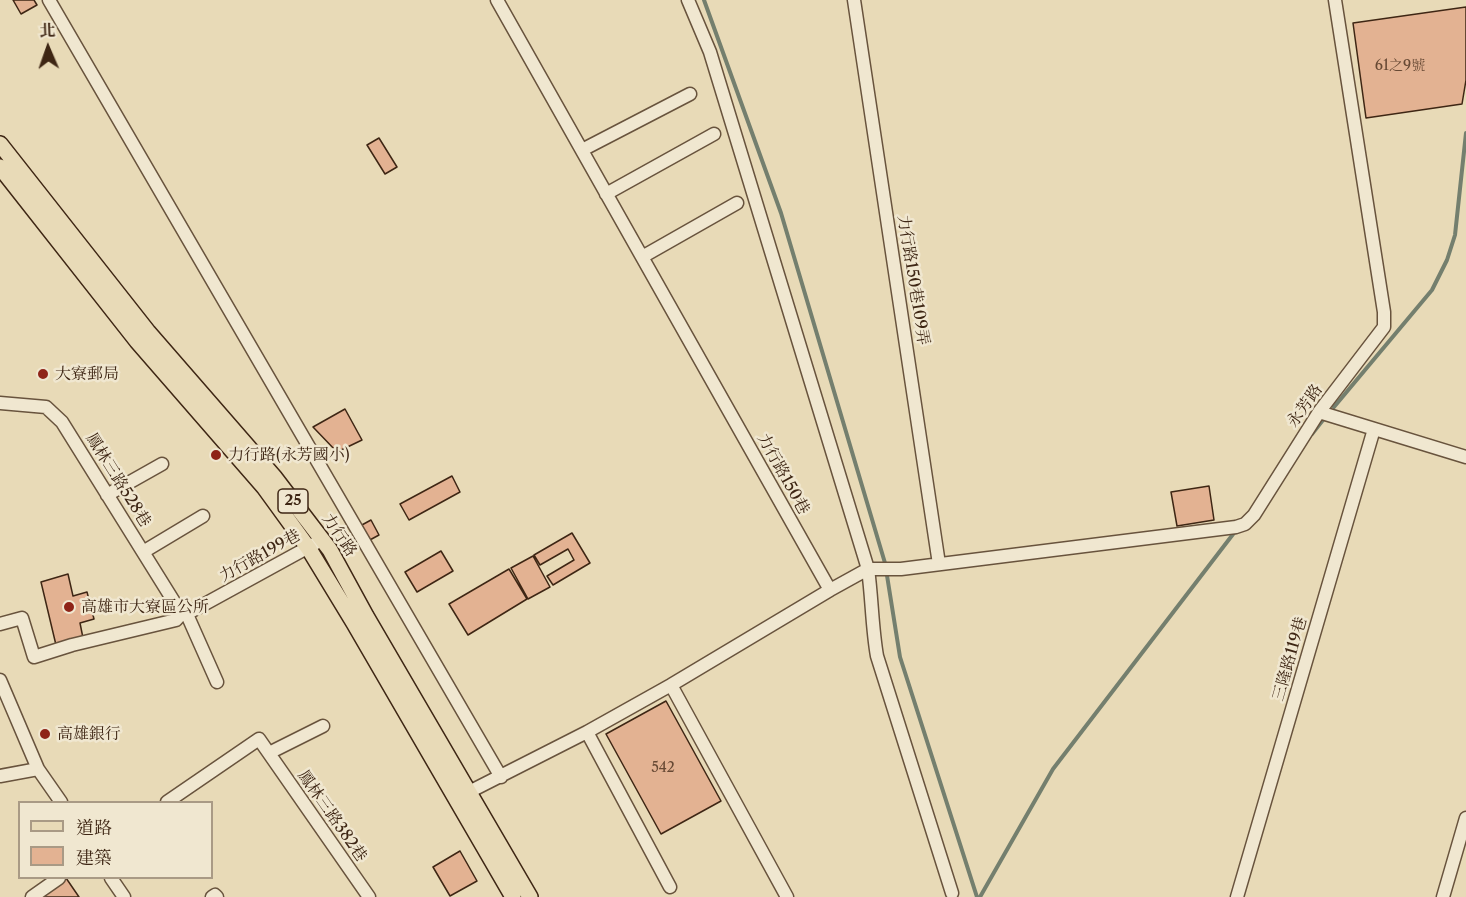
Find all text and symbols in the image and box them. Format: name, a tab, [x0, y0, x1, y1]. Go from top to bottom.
north arrow	[18, 18, 78, 78]
text: 北	[39, 20, 56, 40]
house number: 61之9號	[1375, 58, 1425, 74]
street label: 力行路150巷109弄	[893, 213, 933, 347]
place label: 大寮郵局	[55, 364, 119, 384]
marker: 大寮郵局	[36, 367, 50, 381]
street label: 永芳路	[1283, 381, 1327, 431]
street label: 鳳林三路528巷	[81, 429, 155, 531]
street label: 力行路150巷	[753, 430, 813, 518]
place label: 力行路(永芳國小)	[228, 445, 350, 465]
marker: 力行路(永芳國小)	[209, 448, 223, 462]
road number: 25	[278, 489, 308, 513]
street label: 力行路	[318, 510, 360, 560]
street label: 力行路199巷	[216, 526, 304, 586]
place label: 高雄市大寮區公所	[81, 597, 209, 617]
marker: 高雄市大寮區公所	[62, 600, 76, 614]
street label: 三隆路119巷	[1269, 615, 1311, 703]
place label: 高雄銀行	[57, 724, 121, 744]
marker: 高雄銀行	[38, 727, 52, 741]
house number: 542	[651, 760, 675, 776]
street label: 鳳林三路382巷	[293, 766, 371, 866]
legend	[18, 801, 213, 879]
text: 道路	[76, 817, 112, 839]
text: 建築	[76, 847, 112, 869]

